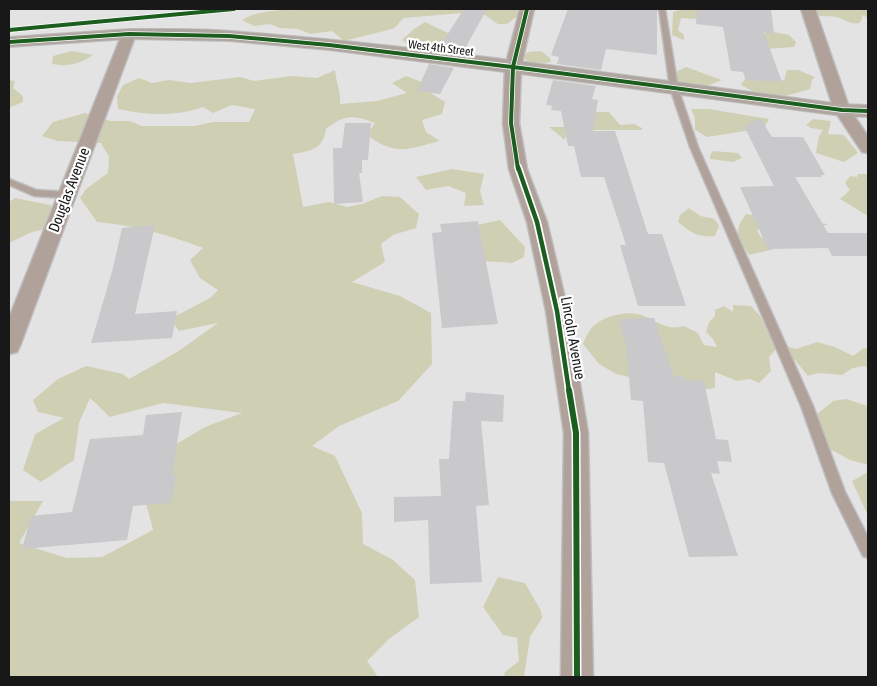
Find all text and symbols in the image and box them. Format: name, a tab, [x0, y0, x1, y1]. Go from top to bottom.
street label: West 4th Street	[407, 37, 475, 59]
street label: Douglas Avenue	[45, 145, 92, 234]
street label: Lincoln Avenue	[558, 295, 589, 381]

